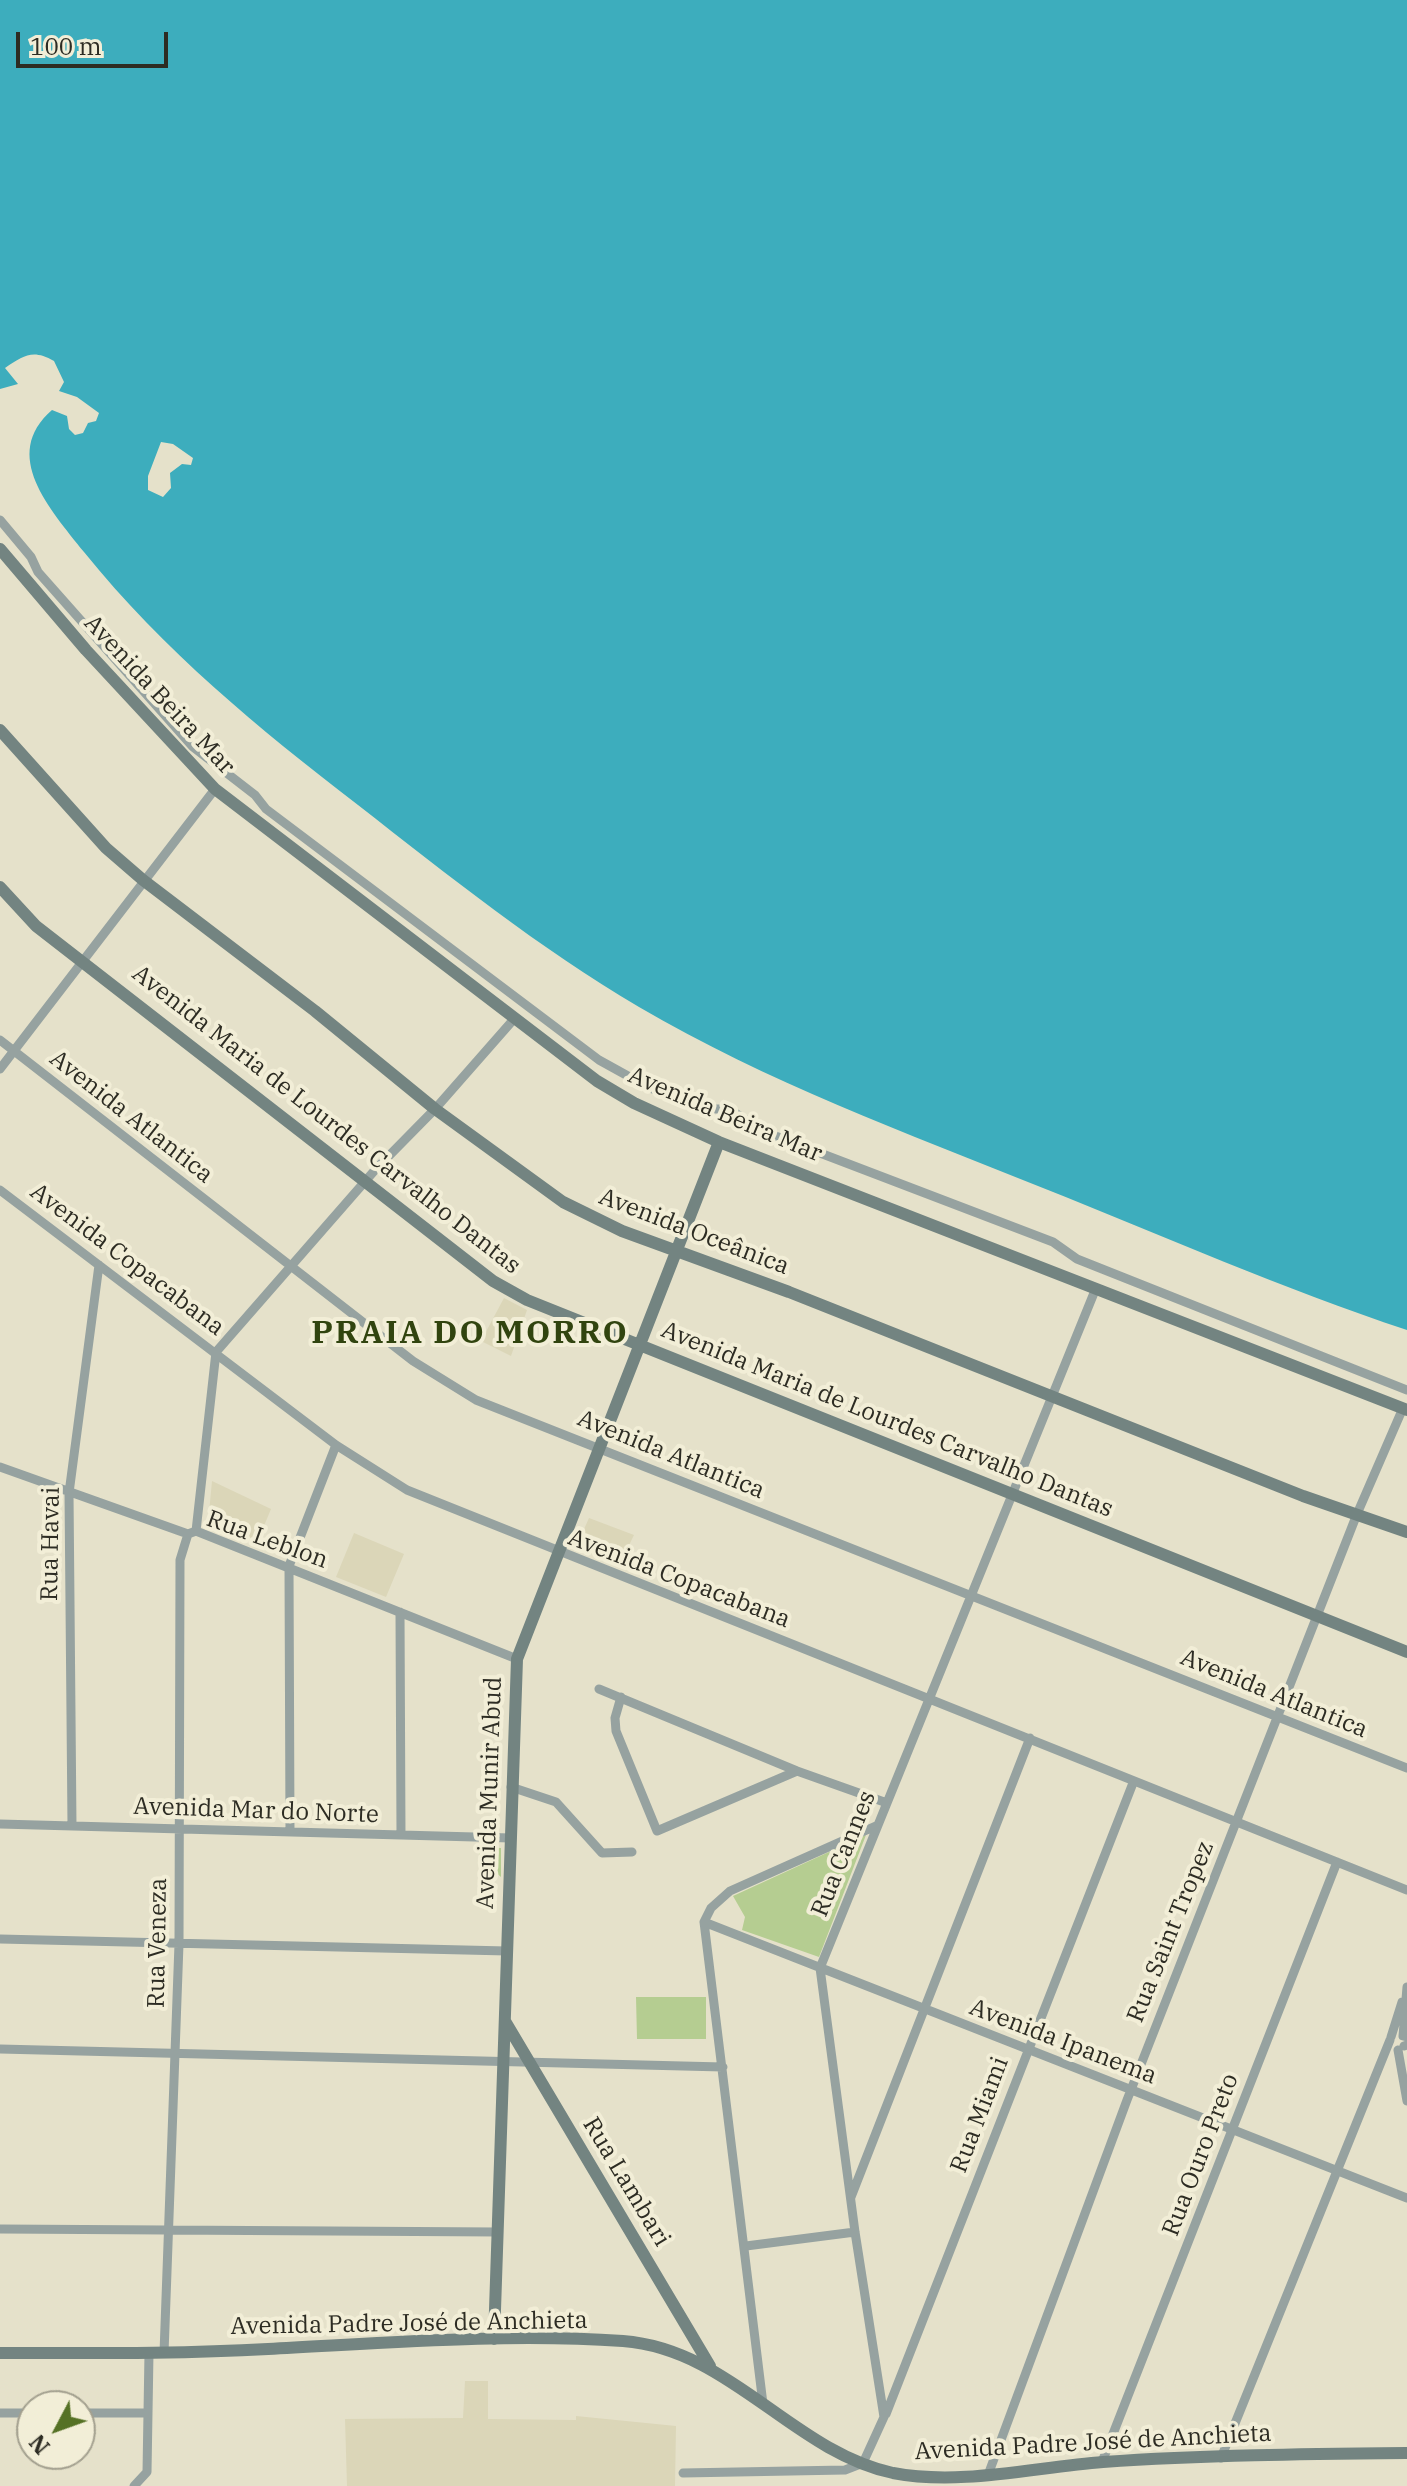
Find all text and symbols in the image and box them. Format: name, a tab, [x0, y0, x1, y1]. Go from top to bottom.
scale bar	[20, 16, 172, 66]
text: 100 m	[30, 30, 102, 62]
street label: Avenida Beira Mar	[78, 609, 240, 781]
street label: Avenida Maria de Lourdes Carvalho Dantas	[126, 959, 526, 1281]
street label: Avenida Atlantica	[44, 1044, 218, 1190]
street label: Avenida Beira Mar	[624, 1061, 826, 1169]
street label: Avenida Copacabana	[24, 1178, 230, 1342]
street label: Avenida Oceânica	[595, 1182, 793, 1282]
district label: PRAIA DO MORRO	[311, 1315, 629, 1353]
street label: Avenida Maria de Lourdes Carvalho Dantas	[657, 1316, 1117, 1524]
street label: Avenida Atlantica	[573, 1404, 769, 1506]
street label: Rua Havai	[36, 1487, 66, 1601]
street label: Rua Leblon	[202, 1505, 332, 1575]
street label: Avenida Copacabana	[564, 1523, 794, 1635]
street label: Avenida Atlantica	[1176, 1643, 1372, 1745]
street label: Avenida Munir Abud	[472, 1676, 508, 1910]
street label: Rua Cannes	[806, 1787, 882, 1921]
street label: Avenida Mar do Norte	[133, 1792, 379, 1830]
street label: Rua Saint Tropez	[1121, 1837, 1221, 2027]
street label: Rua Veneza	[142, 1878, 174, 2008]
street label: Avenida Ipanema	[965, 1993, 1161, 2091]
street label: Rua Miami	[945, 2053, 1015, 2177]
street label: Rua Ouro Preto	[1157, 2070, 1245, 2240]
street label: Rua Lambari	[576, 2112, 676, 2252]
street label: Avenida Padre José de Anchieta	[230, 2306, 588, 2342]
north arrow	[16, 2390, 96, 2470]
street label: Avenida Padre José de Anchieta	[914, 2419, 1272, 2467]
text: N	[22, 2429, 56, 2461]

